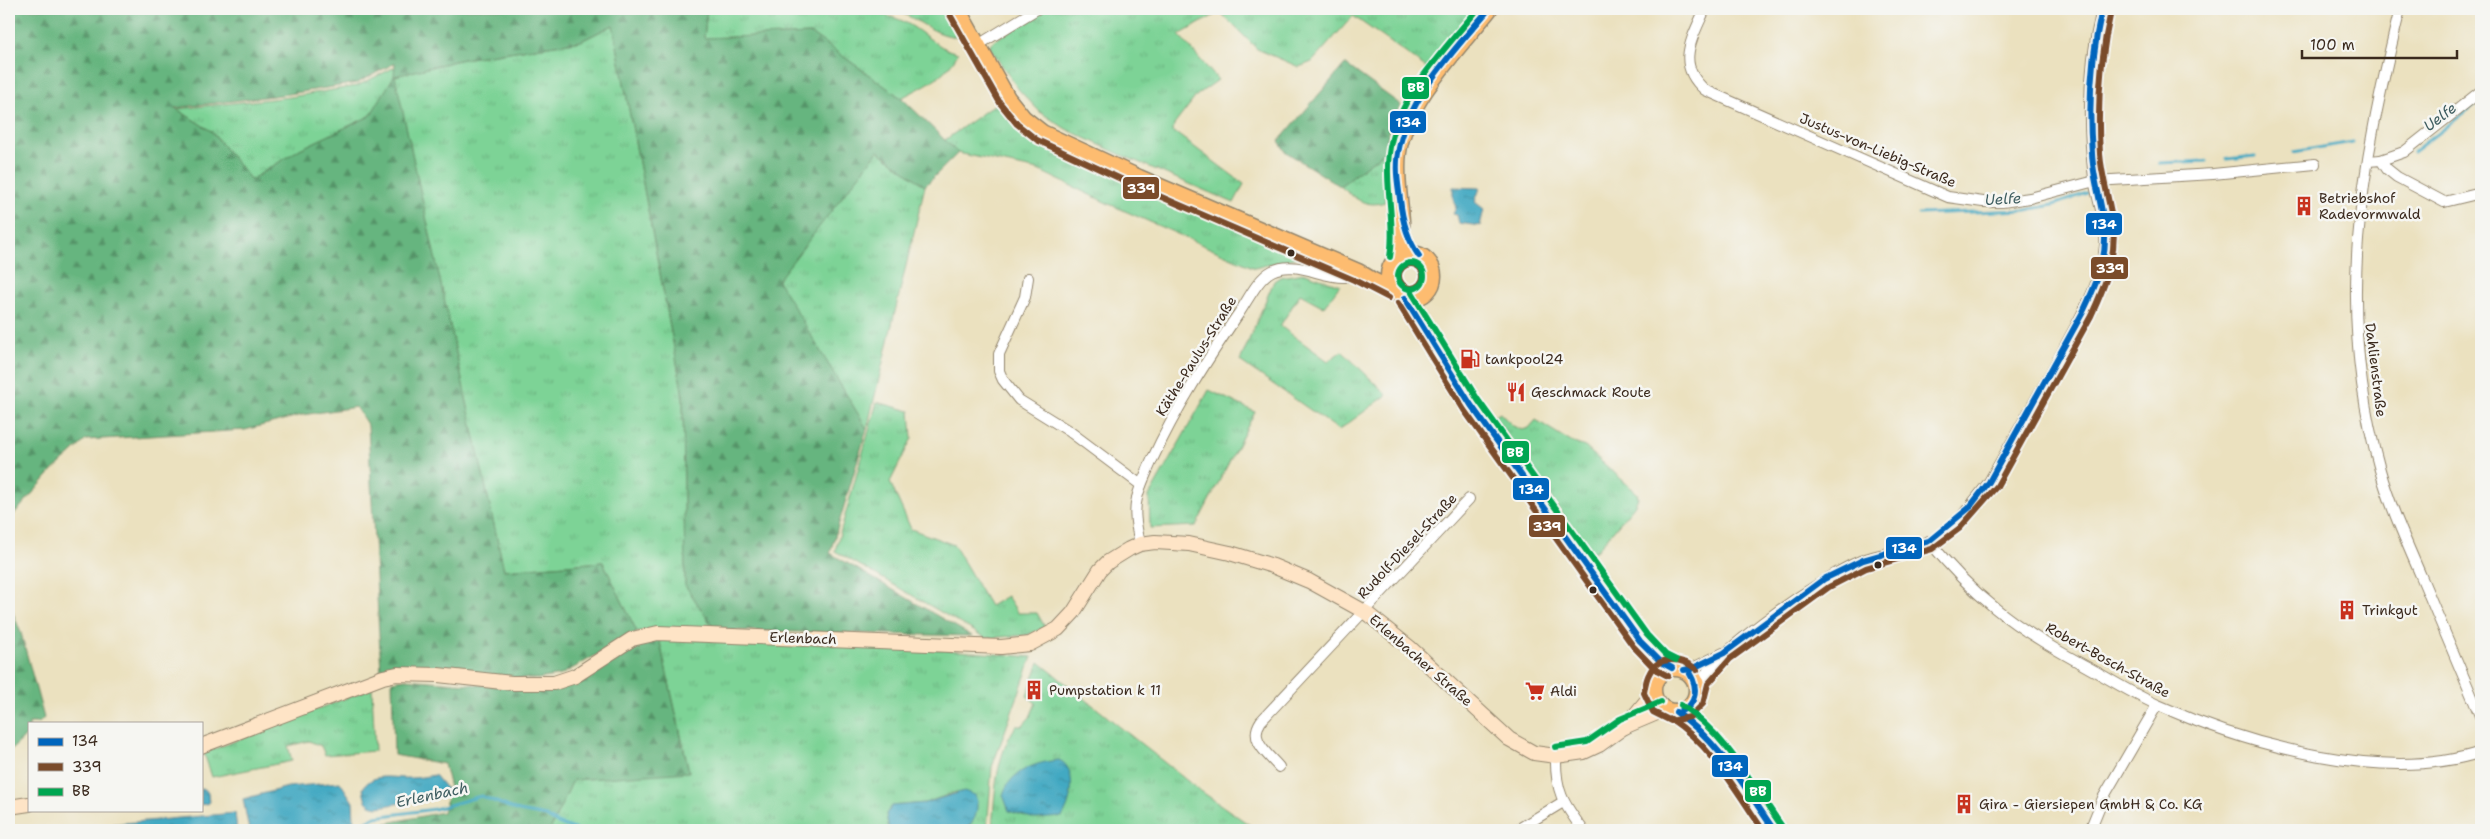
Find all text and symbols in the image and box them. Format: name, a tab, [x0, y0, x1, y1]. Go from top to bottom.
scale bar	[2302, 28, 2458, 60]
text: 100 m	[2310, 35, 2355, 55]
line badge: BB	[1401, 76, 1430, 100]
text: BB	[1407, 78, 1425, 96]
water label: Uelfe	[2419, 98, 2461, 136]
street label: Justus-von-Liebig-Straße	[1797, 109, 1959, 191]
line badge: 134	[1389, 110, 1427, 134]
text: 134	[1395, 113, 1421, 131]
line badge: 339	[1122, 176, 1160, 200]
text: 339	[1127, 179, 1155, 197]
water label: Uelfe	[1984, 188, 2022, 210]
place label: Betriebshof Radevormwald	[2319, 189, 2421, 223]
building icon: Betriebshof Radevormwald	[2293, 195, 2315, 217]
line badge: 134	[2085, 212, 2123, 236]
text: 134	[2091, 215, 2117, 233]
unlabelled marker	[1286, 248, 1296, 258]
line badge: 339	[2090, 256, 2129, 280]
text: 339	[2096, 259, 2124, 277]
street label: Käthe-Paulus-Straße	[1152, 293, 1240, 419]
street label: Dahlienstraße	[2361, 322, 2391, 418]
fuel station icon: tankpool24	[1459, 348, 1481, 370]
place label: tankpool24	[1485, 350, 1563, 368]
restaurant icon: Geschmack Route	[1505, 381, 1527, 403]
place label: Geschmack Route	[1531, 383, 1651, 401]
line badge: BB	[1501, 440, 1530, 464]
text: BB	[1506, 443, 1524, 461]
line badge: 134	[1512, 477, 1550, 501]
text: 134	[1518, 480, 1544, 498]
street label: Rudolf-Diesel-Straße	[1353, 489, 1461, 603]
line badge: 339	[1528, 514, 1566, 538]
text: 339	[1533, 517, 1561, 535]
line badge: 134	[1885, 536, 1923, 560]
text: 134	[1891, 539, 1917, 557]
unlabelled marker	[1873, 560, 1883, 570]
unlabelled marker	[1588, 585, 1598, 595]
building icon: Trinkgut	[2336, 599, 2358, 621]
place label: Trinkgut	[2362, 601, 2418, 619]
street label: Erlenbacher Straße	[1366, 610, 1476, 710]
street label: Robert-Bosch-Straße	[2043, 618, 2173, 702]
street label: Erlenbach	[769, 628, 837, 648]
building icon: Pumpstation k 11	[1023, 679, 1045, 701]
supermarket icon: Aldi	[1524, 680, 1546, 702]
place label: Pumpstation k 11	[1049, 681, 1161, 699]
place label: Aldi	[1550, 682, 1577, 700]
legend	[28, 722, 202, 812]
text: 134	[72, 731, 98, 751]
line badge: 134	[1711, 754, 1749, 778]
text: 339	[72, 757, 102, 777]
text: 134	[1717, 757, 1743, 775]
water label: Erlenbach	[394, 778, 470, 812]
line badge: BB	[1744, 779, 1772, 803]
text: BB	[72, 781, 90, 801]
text: BB	[1749, 782, 1767, 800]
building icon: Gira - Giersiepen GmbH & Co. KG	[1953, 793, 1975, 815]
place label: Gira - Giersiepen GmbH & Co. KG	[1979, 795, 2203, 813]

